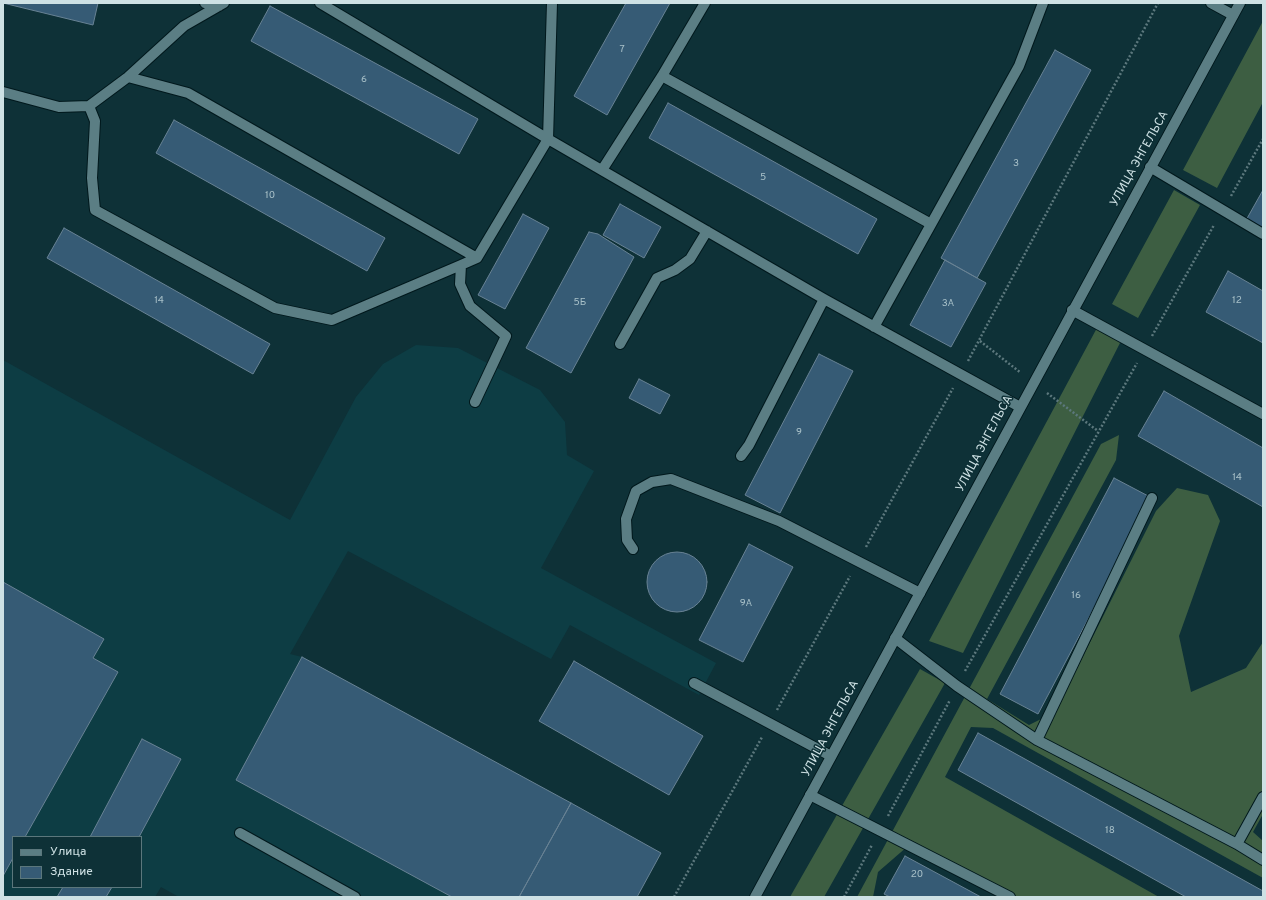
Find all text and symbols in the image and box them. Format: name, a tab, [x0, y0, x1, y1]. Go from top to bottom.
house number: 7	[619, 44, 625, 56]
house number: 6	[361, 74, 367, 86]
street label: УЛИЦА ЭНГЕЛЬСА	[1108, 109, 1172, 209]
house number: 3	[1013, 158, 1019, 170]
house number: 5	[760, 172, 766, 184]
house number: 10	[265, 190, 275, 202]
house number: 14	[154, 295, 164, 307]
house number: 12	[1232, 295, 1242, 307]
house number: 5Б	[574, 297, 586, 309]
house number: 3А	[942, 298, 954, 310]
street label: УЛИЦА ЭНГЕЛЬСА	[954, 393, 1016, 495]
house number: 9	[796, 427, 802, 439]
house number: 14	[1232, 472, 1242, 484]
house number: 16	[1071, 590, 1081, 602]
house number: 9А	[740, 598, 752, 610]
street label: УЛИЦА ЭНГЕЛЬСА	[800, 678, 862, 780]
house number: 18	[1105, 825, 1115, 837]
legend	[12, 836, 142, 888]
text: Улица	[50, 844, 86, 860]
text: Здание	[50, 864, 93, 880]
house number: 20	[911, 869, 923, 881]

